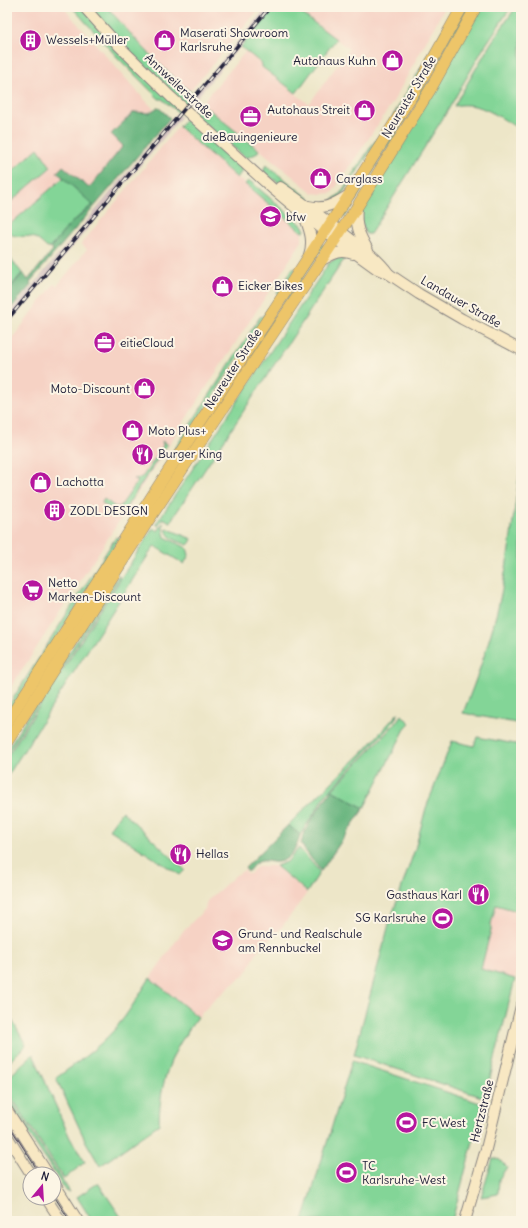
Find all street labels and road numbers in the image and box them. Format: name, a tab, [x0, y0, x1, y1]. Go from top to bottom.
street label: Annweilerstraße	[142, 50, 217, 121]
street label: Neureuter Straße	[378, 53, 439, 140]
street label: Landauer Straße	[418, 272, 504, 331]
street label: Neureuter Straße	[201, 326, 264, 412]
street label: Hertzstraße	[467, 1078, 497, 1144]

